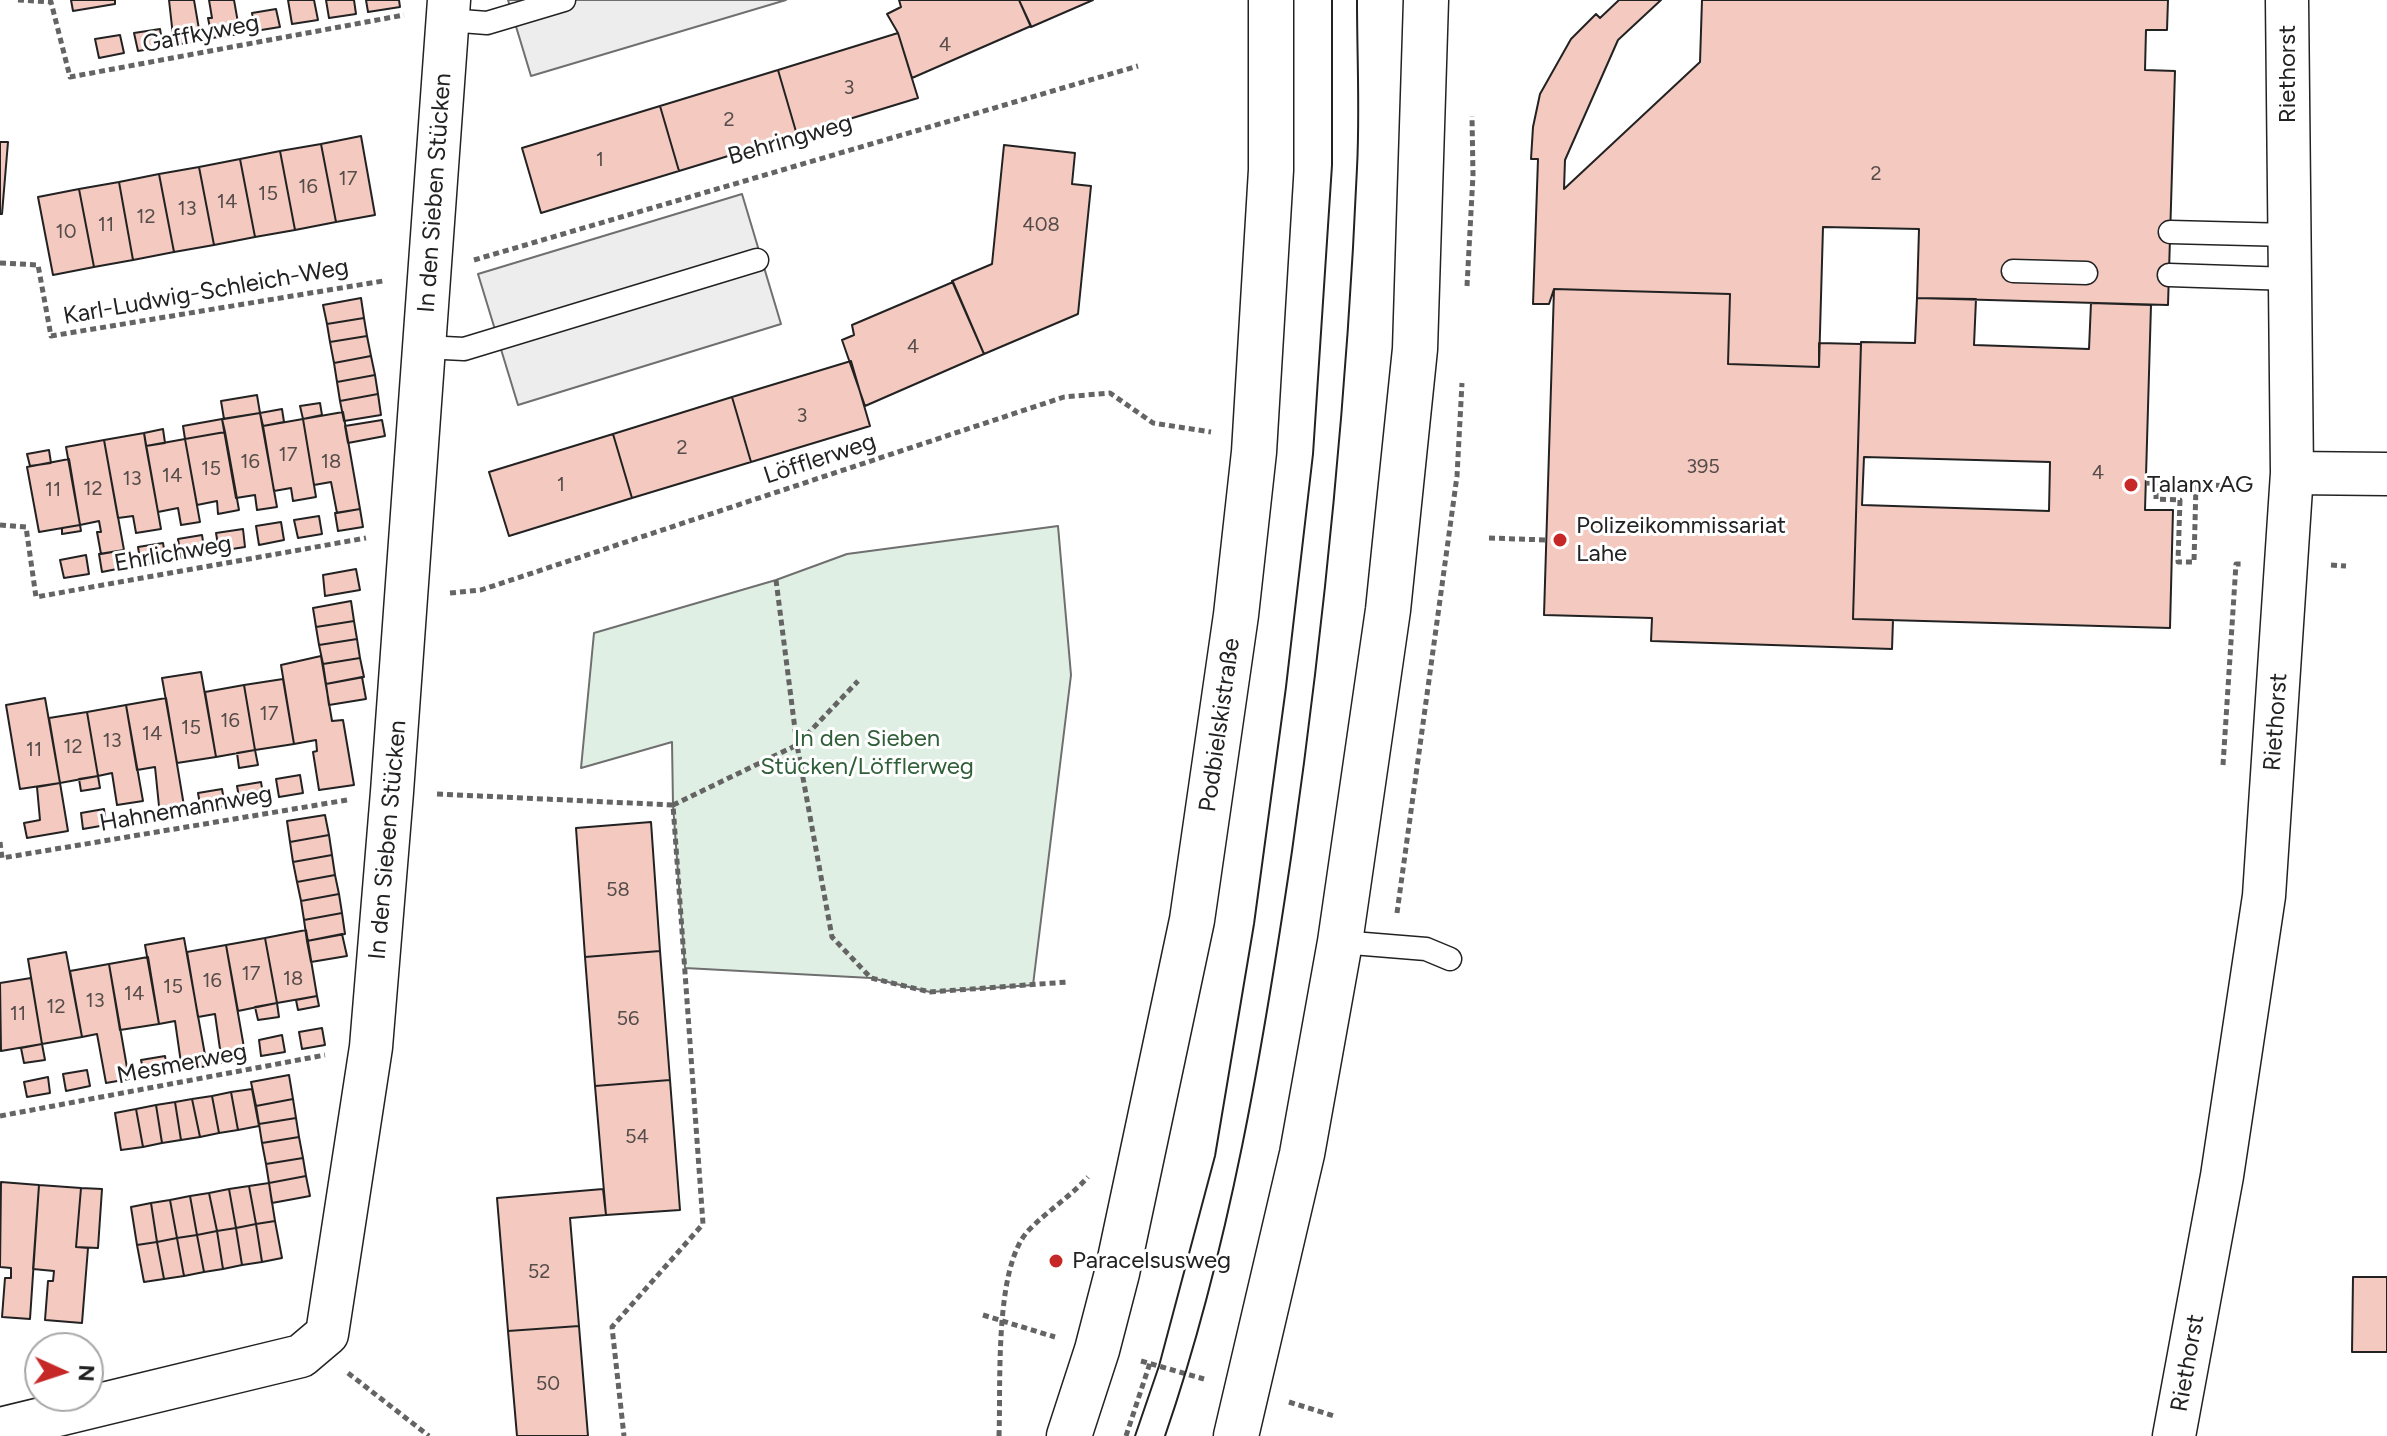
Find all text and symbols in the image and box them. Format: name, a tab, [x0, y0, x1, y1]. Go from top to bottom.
street label: Gaffkyweg	[140, 9, 262, 59]
street label: Riethorst	[2274, 25, 2302, 123]
house number: 4	[939, 33, 951, 57]
street label: In den Sieben Stücken	[412, 72, 458, 314]
house number: 3	[844, 76, 854, 100]
house number: 2	[723, 108, 735, 132]
street label: Behringweg	[724, 109, 856, 171]
house number: 1	[596, 148, 604, 172]
house number: 2	[1870, 162, 1882, 186]
house number: 17	[339, 167, 357, 191]
house number: 16	[298, 175, 318, 199]
house number: 15	[258, 182, 278, 206]
house number: 14	[217, 190, 237, 214]
house number: 13	[177, 197, 197, 221]
house number: 12	[136, 205, 156, 229]
house number: 11	[98, 213, 114, 237]
house number: 408	[1022, 213, 1060, 237]
house number: 10	[55, 220, 77, 244]
street label: Karl-Ludwig-Schleich-Weg	[61, 253, 351, 331]
house number: 4	[907, 335, 919, 359]
house number: 3	[797, 404, 807, 428]
street label: Löfflerweg	[760, 427, 880, 491]
house number: 2	[676, 436, 688, 460]
house number: 17	[279, 443, 297, 467]
house number: 16	[240, 450, 260, 474]
house number: 18	[321, 450, 341, 474]
house number: 395	[1686, 455, 1720, 479]
house number: 15	[201, 457, 221, 481]
house number: 4	[2092, 461, 2104, 485]
house number: 14	[162, 464, 182, 488]
house number: 13	[122, 467, 142, 491]
place label: Talanx AG	[2147, 471, 2253, 499]
house number: 1	[557, 473, 565, 497]
marker: Talanx AG	[2122, 476, 2140, 494]
house number: 12	[83, 477, 103, 501]
house number: 11	[45, 478, 61, 502]
place label: Polizeikommissariat Lahe	[1576, 512, 1786, 568]
street label: Ehrlichweg	[112, 530, 234, 578]
marker: Polizeikommissariat Lahe	[1551, 531, 1569, 549]
street label: Podbielskistraße	[1194, 636, 1246, 814]
street label: Riethorst	[2258, 672, 2294, 772]
house number: 17	[260, 702, 278, 726]
house number: 16	[220, 709, 240, 733]
house number: 15	[181, 716, 201, 740]
street label: In den Sieben Stücken	[363, 719, 413, 961]
house number: 14	[142, 722, 162, 746]
park label: In den Sieben Stücken/Löfflerweg	[760, 725, 974, 781]
house number: 13	[102, 729, 122, 753]
house number: 12	[63, 735, 83, 759]
house number: 11	[26, 738, 42, 762]
street label: Hahnemannweg	[97, 780, 275, 838]
house number: 58	[606, 878, 630, 902]
house number: 17	[242, 962, 260, 986]
house number: 18	[283, 967, 303, 991]
house number: 16	[202, 969, 222, 993]
house number: 15	[163, 975, 183, 999]
house number: 14	[124, 982, 144, 1006]
house number: 13	[85, 989, 105, 1013]
house number: 12	[46, 995, 66, 1019]
house number: 11	[10, 1002, 26, 1026]
house number: 56	[617, 1007, 639, 1031]
street label: Mesmerweg	[114, 1037, 250, 1091]
house number: 54	[625, 1125, 649, 1149]
place label: Paracelsusweg	[1072, 1247, 1231, 1275]
marker: Paracelsusweg	[1047, 1252, 1065, 1270]
house number: 52	[528, 1260, 550, 1284]
street label: Riethorst	[2165, 1312, 2211, 1414]
north arrow	[24, 1332, 104, 1412]
text: N	[73, 1364, 100, 1382]
house number: 50	[536, 1372, 560, 1396]

